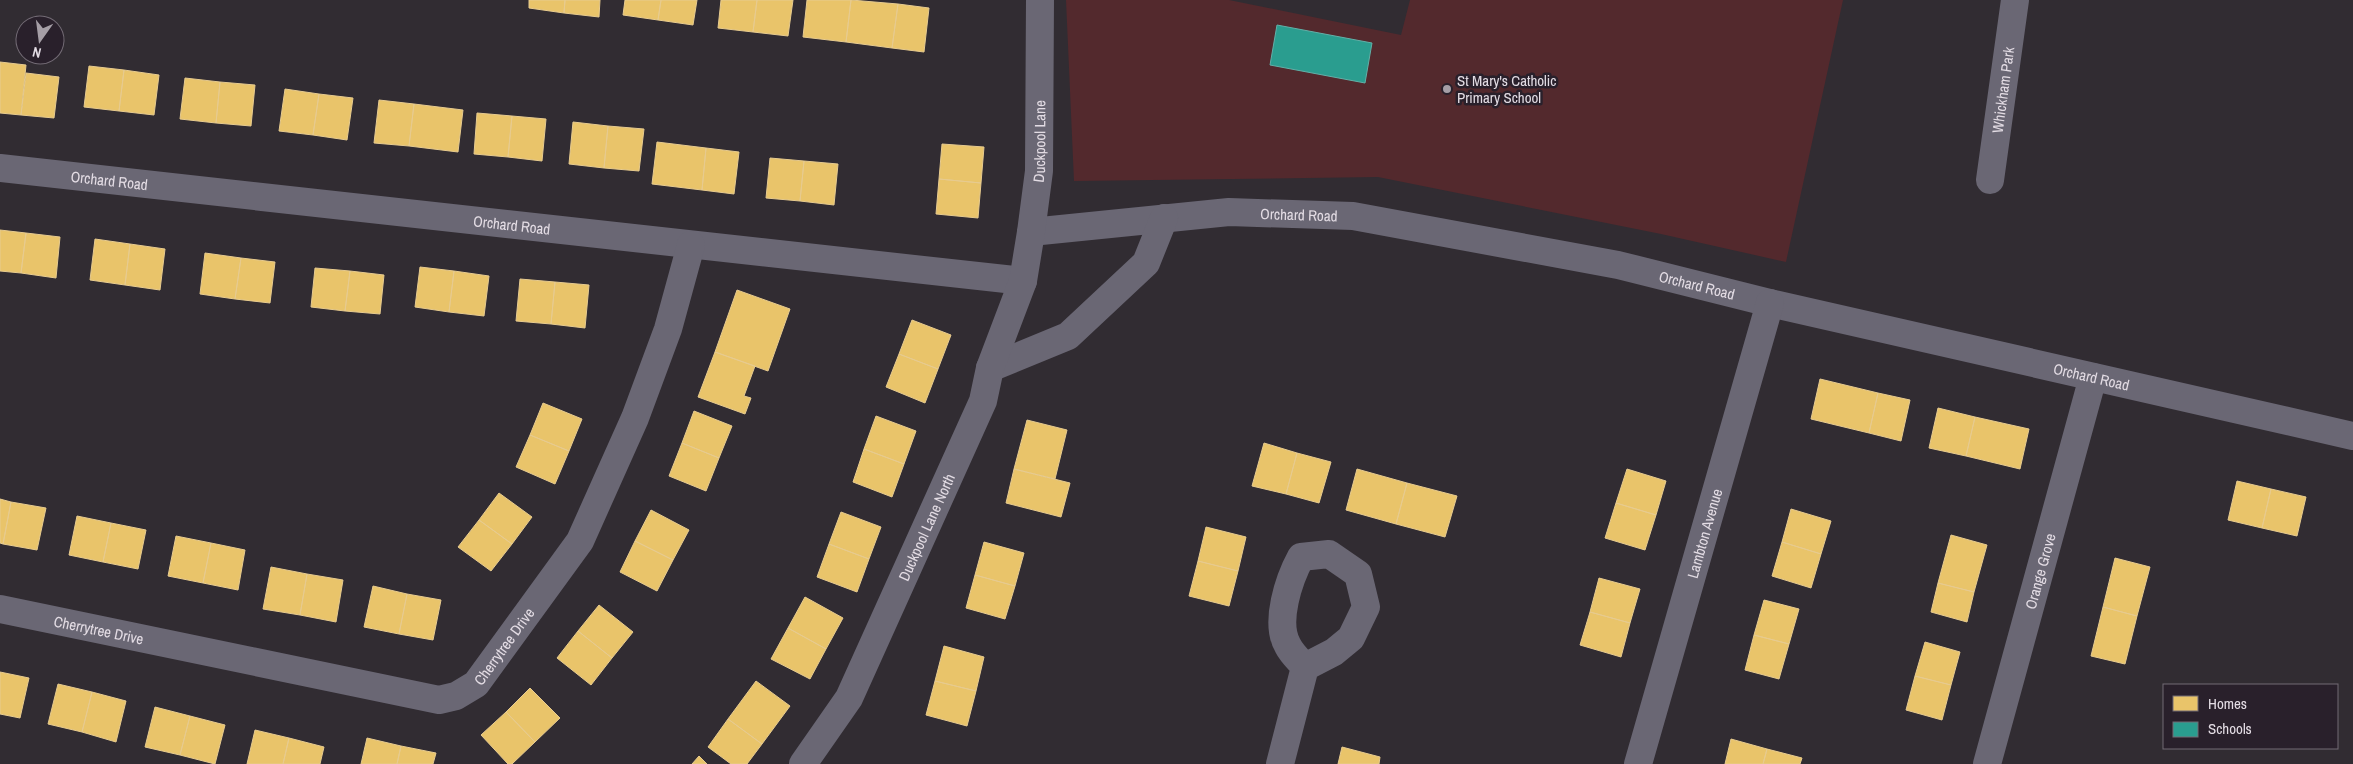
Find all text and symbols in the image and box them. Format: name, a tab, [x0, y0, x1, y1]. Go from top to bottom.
north arrow	[15, 15, 65, 65]
text: N	[31, 43, 43, 62]
street label: Whickham Park	[1986, 45, 2019, 134]
place label: St Mary's Catholic Primary School	[1457, 70, 1556, 108]
marker: St Mary's Catholic Primary School	[1441, 83, 1453, 95]
street label: Duckpool Lane	[1027, 100, 1050, 184]
street label: Orchard Road	[70, 165, 149, 195]
street label: Orchard Road	[1260, 203, 1338, 226]
street label: Orchard Road	[472, 210, 551, 239]
street label: Orchard Road	[1657, 265, 1737, 304]
street label: Orchard Road	[2051, 358, 2132, 395]
street label: Duckpool Lane North	[893, 470, 959, 584]
street label: Lambton Avenue	[1681, 486, 1727, 580]
street label: Orange Grove	[2019, 531, 2060, 612]
street label: Cherrytree Drive	[468, 603, 539, 689]
street label: Cherrytree Drive	[52, 610, 146, 649]
legend	[2163, 684, 2338, 749]
text: Homes	[2208, 693, 2247, 714]
text: Schools	[2208, 718, 2252, 739]

